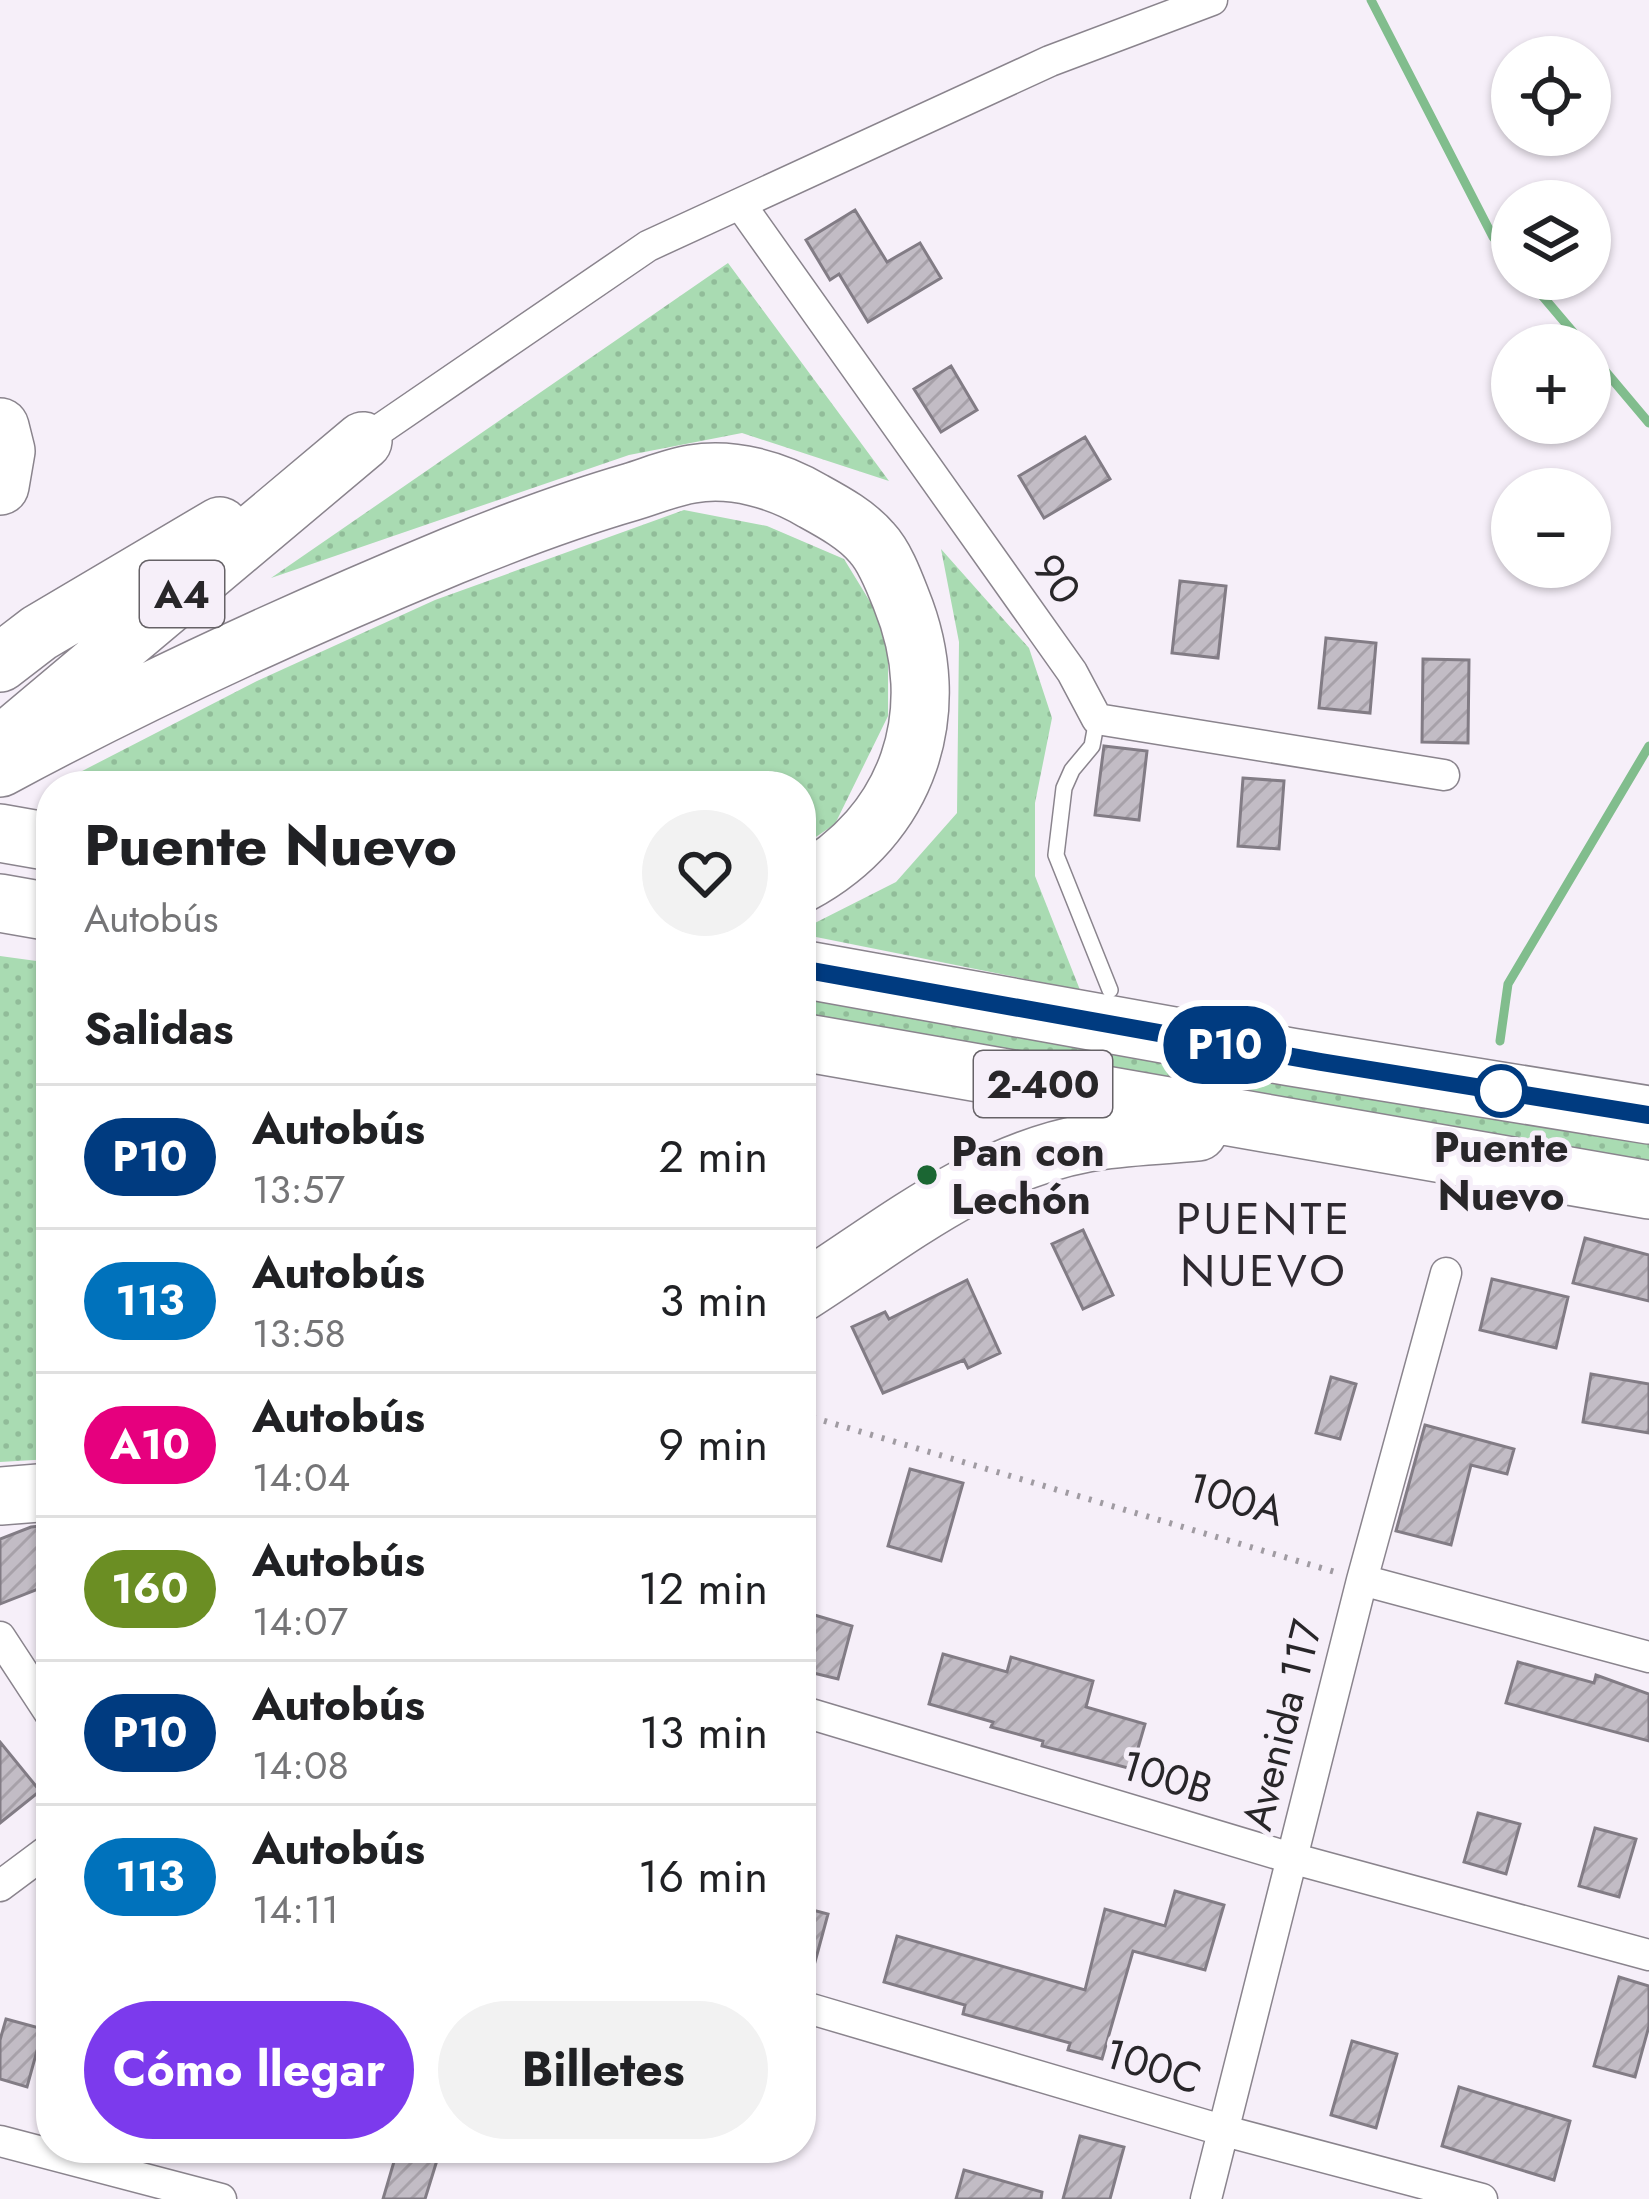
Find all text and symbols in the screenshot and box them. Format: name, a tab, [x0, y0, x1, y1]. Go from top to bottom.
map controls	[1491, 36, 1611, 588]
button: locate	[1491, 36, 1611, 156]
button: layers	[1491, 180, 1611, 300]
button: +	[1491, 324, 1611, 444]
button: −	[1491, 468, 1611, 588]
street label: 90	[1018, 541, 1096, 617]
road number: A4	[140, 561, 224, 627]
text: Puente Nuevo	[84, 804, 457, 886]
button: heart	[642, 810, 768, 936]
text: Autobús	[84, 890, 219, 947]
text: Salidas	[84, 996, 234, 1061]
line badge: P10	[1156, 1006, 1294, 1084]
text: P10	[1187, 1014, 1263, 1075]
road number: 2-400	[974, 1051, 1112, 1117]
marker: Puente Nuevo	[1476, 1066, 1526, 1116]
text: Autobús	[252, 1096, 425, 1161]
place label: Puente Nuevo	[1433, 1117, 1569, 1226]
place label: Pan con Lechón	[951, 1121, 1105, 1230]
text: 2 min	[658, 1124, 768, 1189]
text: P10	[112, 1126, 188, 1187]
text: 13:57	[252, 1161, 345, 1218]
marker: Pan con Lechón	[914, 1162, 940, 1188]
district label: PUENTE NUEVO	[1176, 1186, 1352, 1303]
text: Autobús	[252, 1240, 425, 1305]
text: 3 min	[660, 1268, 768, 1333]
text: 113	[116, 1270, 184, 1331]
text: 13:58	[252, 1305, 346, 1362]
text: Autobús	[252, 1384, 425, 1449]
text: 9 min	[658, 1412, 768, 1477]
text: A10	[110, 1414, 190, 1475]
text: 14:04	[252, 1449, 350, 1506]
street label: 100A	[1181, 1456, 1291, 1542]
text: Autobús	[252, 1528, 425, 1593]
text: 12 min	[638, 1556, 768, 1621]
text: 160	[111, 1558, 189, 1619]
text: 14:07	[252, 1593, 348, 1650]
street label: Avenida 117	[1226, 1613, 1338, 1837]
text: Autobús	[252, 1672, 425, 1737]
text: 13 min	[639, 1700, 768, 1765]
text: P10	[112, 1702, 188, 1763]
street label: 100B	[1114, 1734, 1220, 1820]
text: 14:08	[252, 1737, 349, 1794]
text: Autobús	[252, 1816, 425, 1881]
text: 16 min	[638, 1844, 768, 1909]
text: 113	[116, 1846, 184, 1907]
text: 14:11	[252, 1881, 339, 1938]
button: Cómo llegar	[84, 2001, 414, 2139]
button: Billetes	[438, 2001, 768, 2139]
street label: 100C	[1097, 2022, 1209, 2110]

